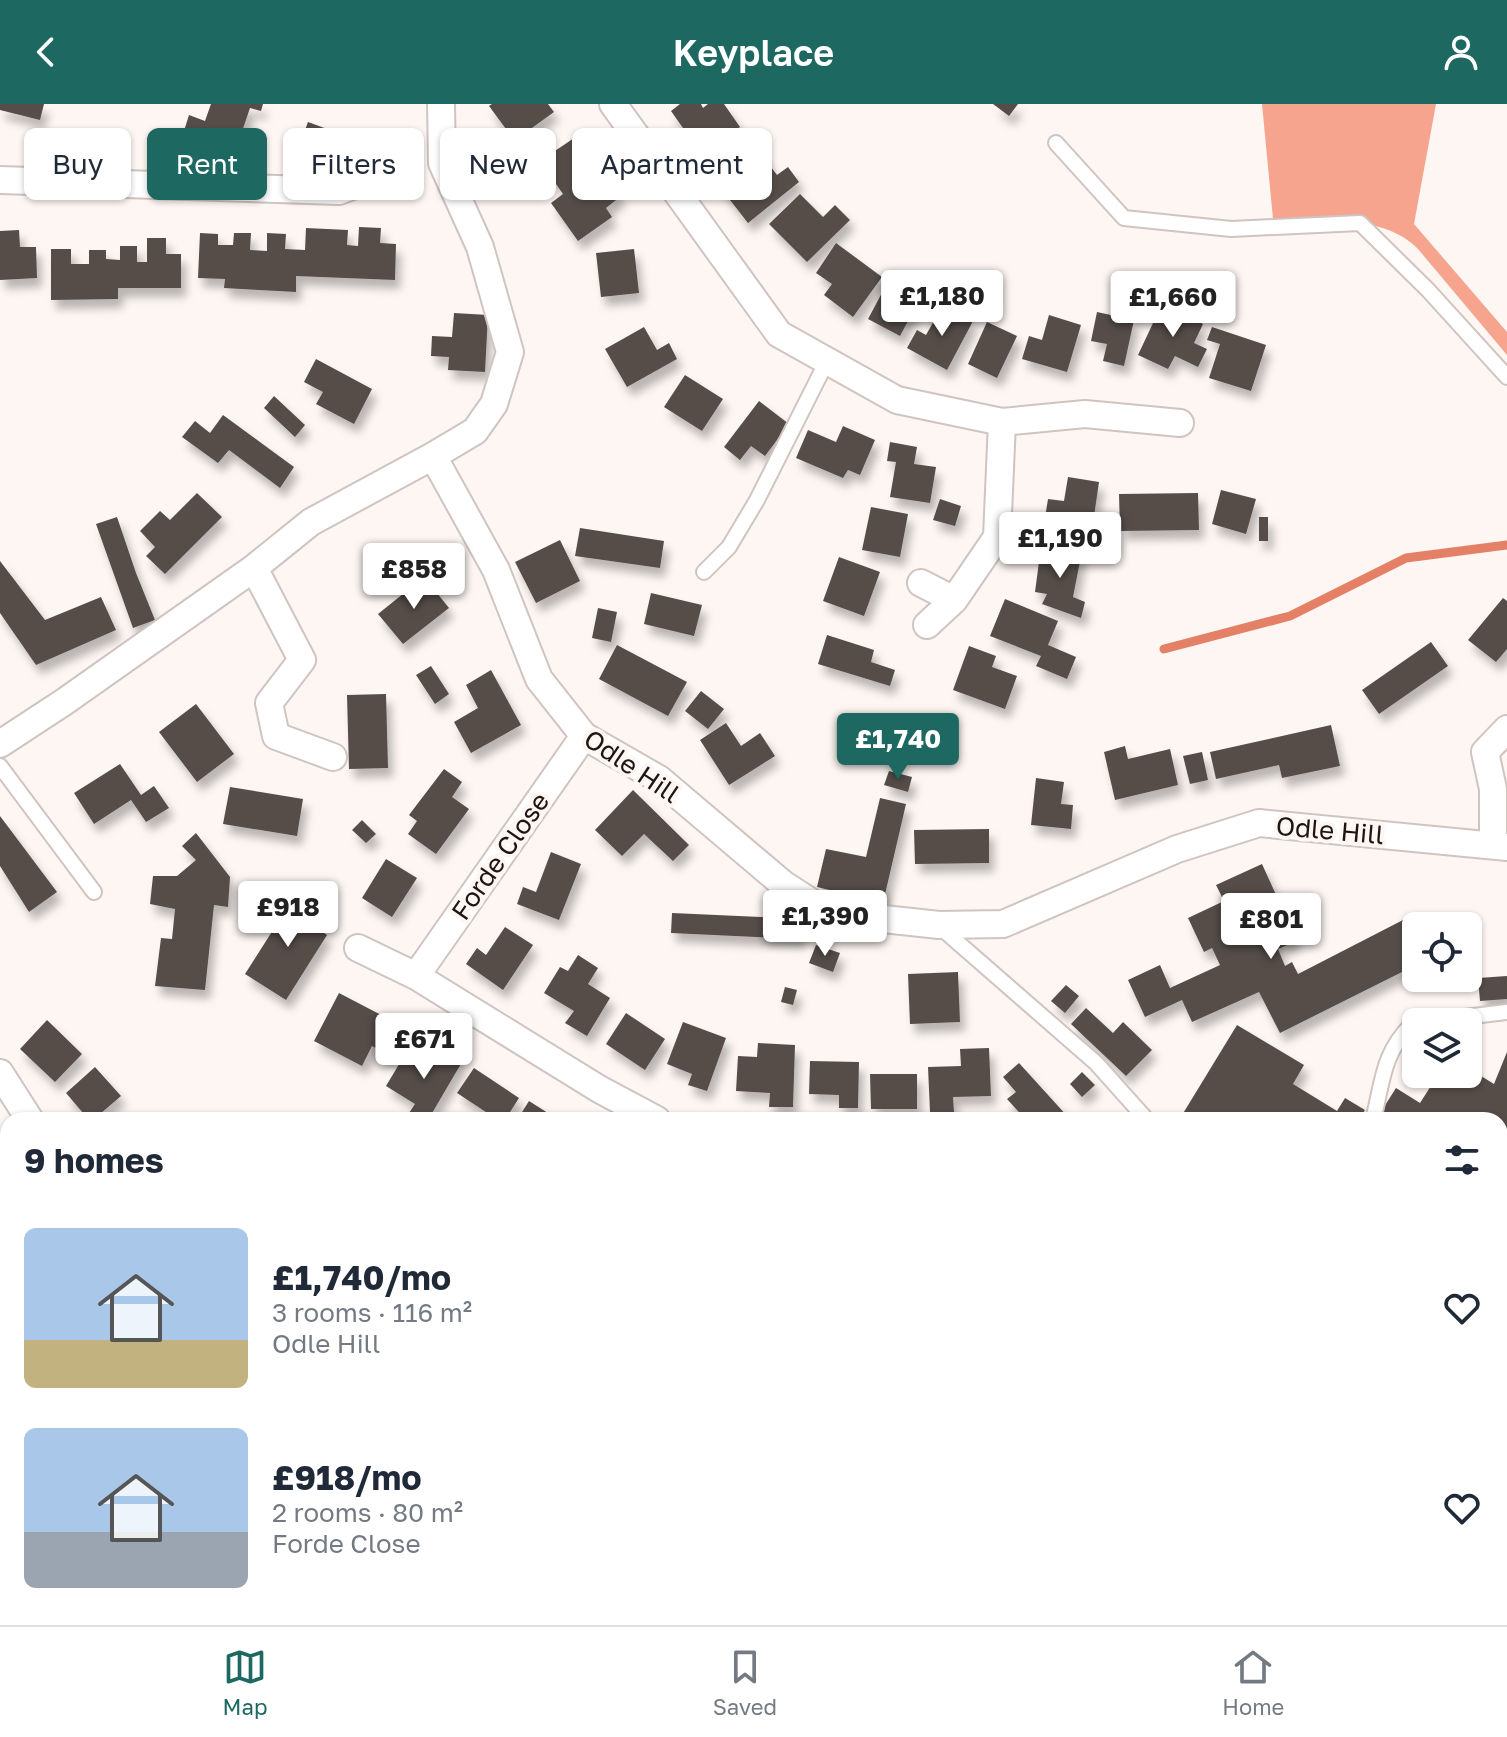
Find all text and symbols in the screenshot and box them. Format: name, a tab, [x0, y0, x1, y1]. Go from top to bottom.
icon: back	[24, 30, 68, 74]
icon: person	[1439, 30, 1483, 74]
text: Keyplace	[673, 31, 834, 74]
chip: Buy	[24, 128, 131, 200]
chip: Rent	[147, 128, 267, 200]
chip: Filters	[283, 128, 424, 200]
chip: New	[440, 128, 556, 200]
chip: Apartment	[572, 128, 772, 200]
pin: £1,180	[877, 270, 1007, 338]
pin: £1,660	[1108, 271, 1238, 339]
text: £1,180	[899, 280, 985, 311]
text: £1,660	[1129, 281, 1217, 312]
pin: £1,190	[995, 512, 1125, 580]
text: £1,190	[1017, 522, 1103, 553]
pin: £858	[367, 543, 461, 611]
text: £858	[381, 553, 447, 584]
pin: £1,740	[833, 713, 963, 781]
street label: Odle Hill	[578, 723, 686, 809]
text: £1,740	[855, 723, 941, 754]
street label: Forde Close	[445, 786, 555, 926]
street label: Odle Hill	[1275, 810, 1385, 850]
pin: £918	[241, 881, 335, 949]
pin: £1,390	[760, 890, 890, 958]
text: £918	[256, 891, 320, 922]
pin: £801	[1224, 893, 1318, 961]
text: £1,390	[781, 900, 869, 931]
text: £801	[1239, 903, 1303, 934]
map controls	[1402, 912, 1482, 1088]
button: locate	[1402, 912, 1482, 992]
button: layers	[1402, 1008, 1482, 1088]
pin: £671	[377, 1013, 471, 1081]
text: £671	[393, 1023, 455, 1054]
icon: filters	[1440, 1138, 1484, 1182]
text: 9 homes	[24, 1140, 164, 1180]
text: £1,740/mo	[272, 1257, 451, 1297]
icon: home	[88, 1260, 184, 1356]
icon: heart	[1440, 1286, 1484, 1330]
text: 3 rooms · 116 m²	[272, 1297, 472, 1328]
text: Odle Hill	[272, 1328, 380, 1359]
text: £918/mo	[272, 1457, 422, 1497]
icon: home	[88, 1460, 184, 1556]
icon: heart	[1440, 1486, 1484, 1530]
text: 2 rooms · 80 m²	[272, 1497, 463, 1528]
text: Forde Close	[272, 1528, 420, 1559]
tab: Map	[223, 1645, 268, 1720]
tab: Saved	[713, 1645, 777, 1720]
tab: Home	[1222, 1645, 1284, 1720]

